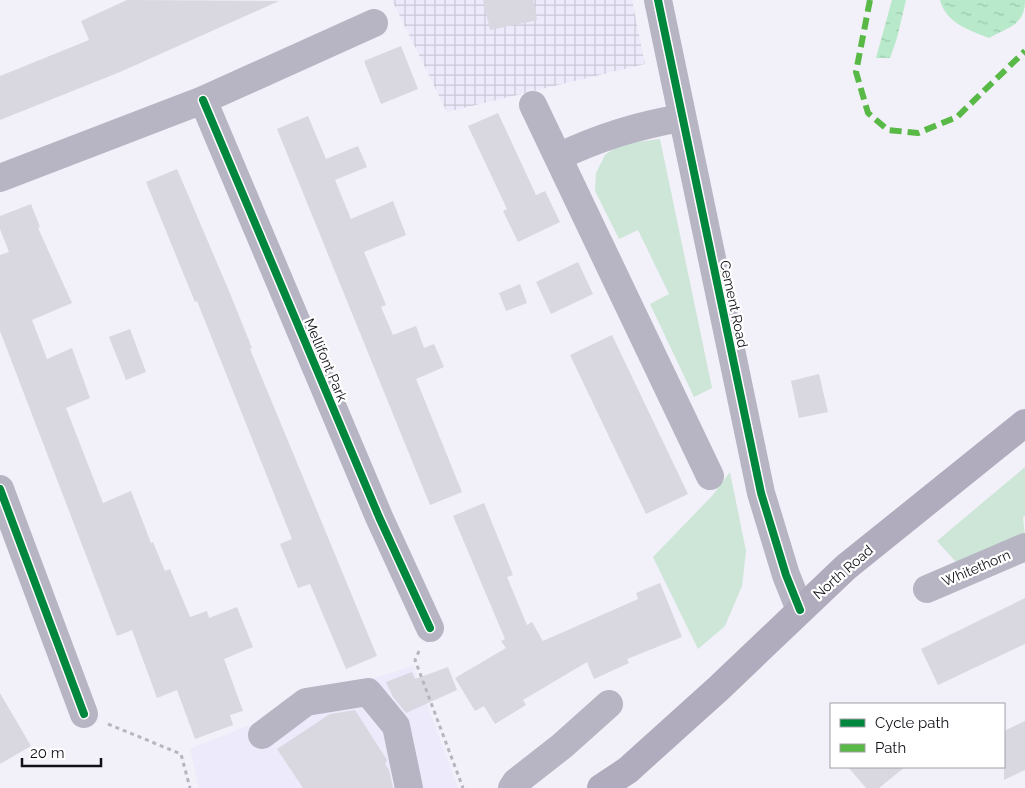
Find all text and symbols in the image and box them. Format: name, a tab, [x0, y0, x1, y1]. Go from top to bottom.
street label: Cement Road	[717, 259, 751, 349]
street label: Mellifont Park	[301, 316, 351, 404]
street label: North Road	[810, 542, 876, 602]
street label: Whitethorn	[939, 546, 1013, 590]
legend	[830, 703, 1005, 768]
text: Cycle path	[875, 714, 949, 732]
scale bar	[22, 736, 101, 768]
text: Path	[875, 739, 906, 757]
text: 20 m	[30, 744, 65, 762]

